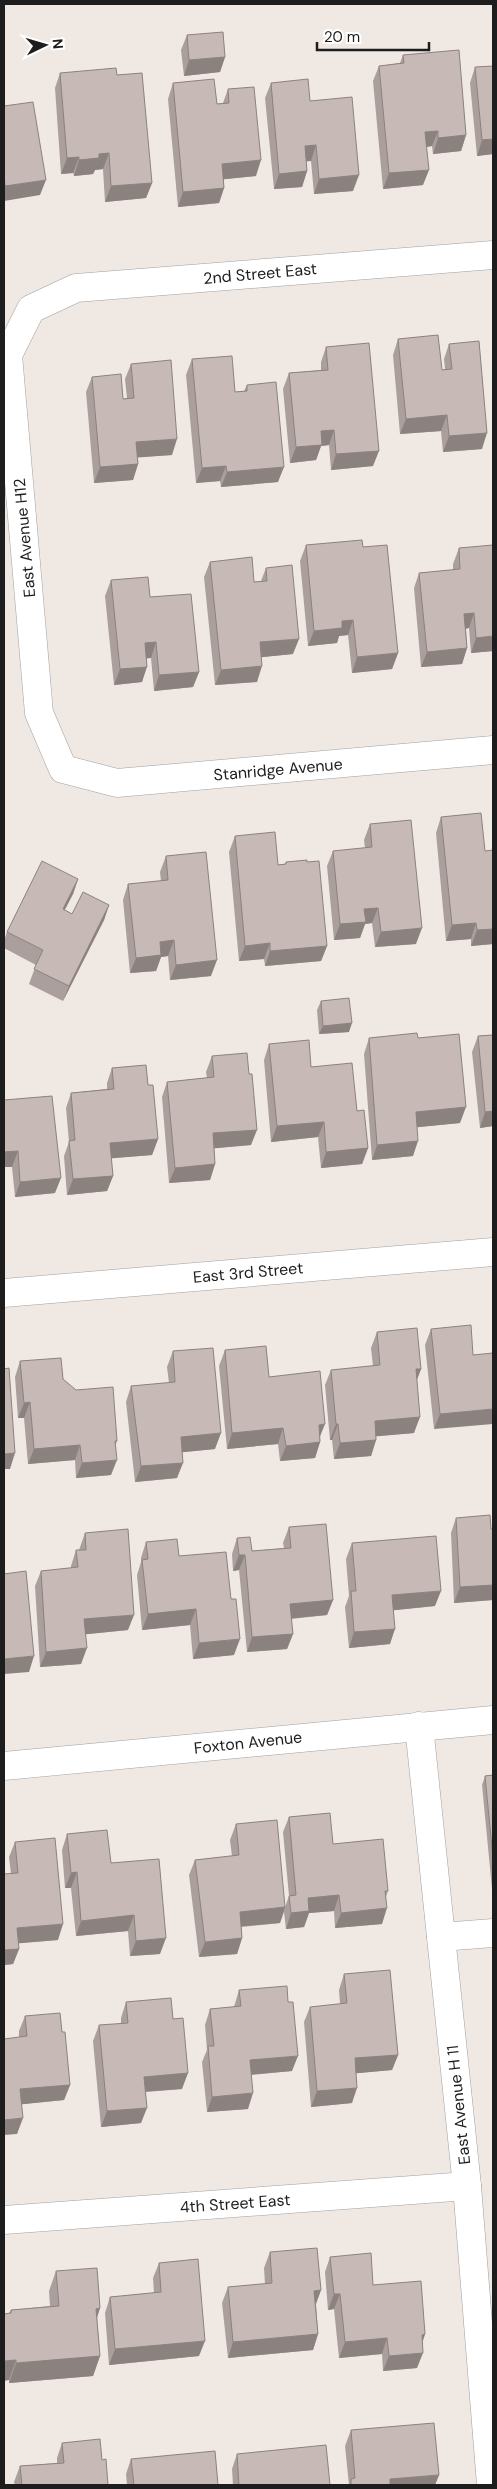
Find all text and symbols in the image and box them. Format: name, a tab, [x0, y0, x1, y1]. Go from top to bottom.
north arrow	[20, 20, 70, 70]
scale bar	[317, 20, 430, 52]
text: 20 m	[324, 27, 360, 47]
text: N	[49, 38, 67, 50]
street label: 2nd Street East	[202, 258, 318, 289]
street label: East Avenue H12	[9, 477, 40, 598]
street label: Stanridge Avenue	[213, 753, 343, 786]
street label: East 3rd Street	[192, 1257, 304, 1288]
street label: Foxton Avenue	[193, 1726, 303, 1759]
street label: East Avenue H 11	[442, 2044, 475, 2166]
street label: 4th Street East	[179, 2189, 291, 2218]

